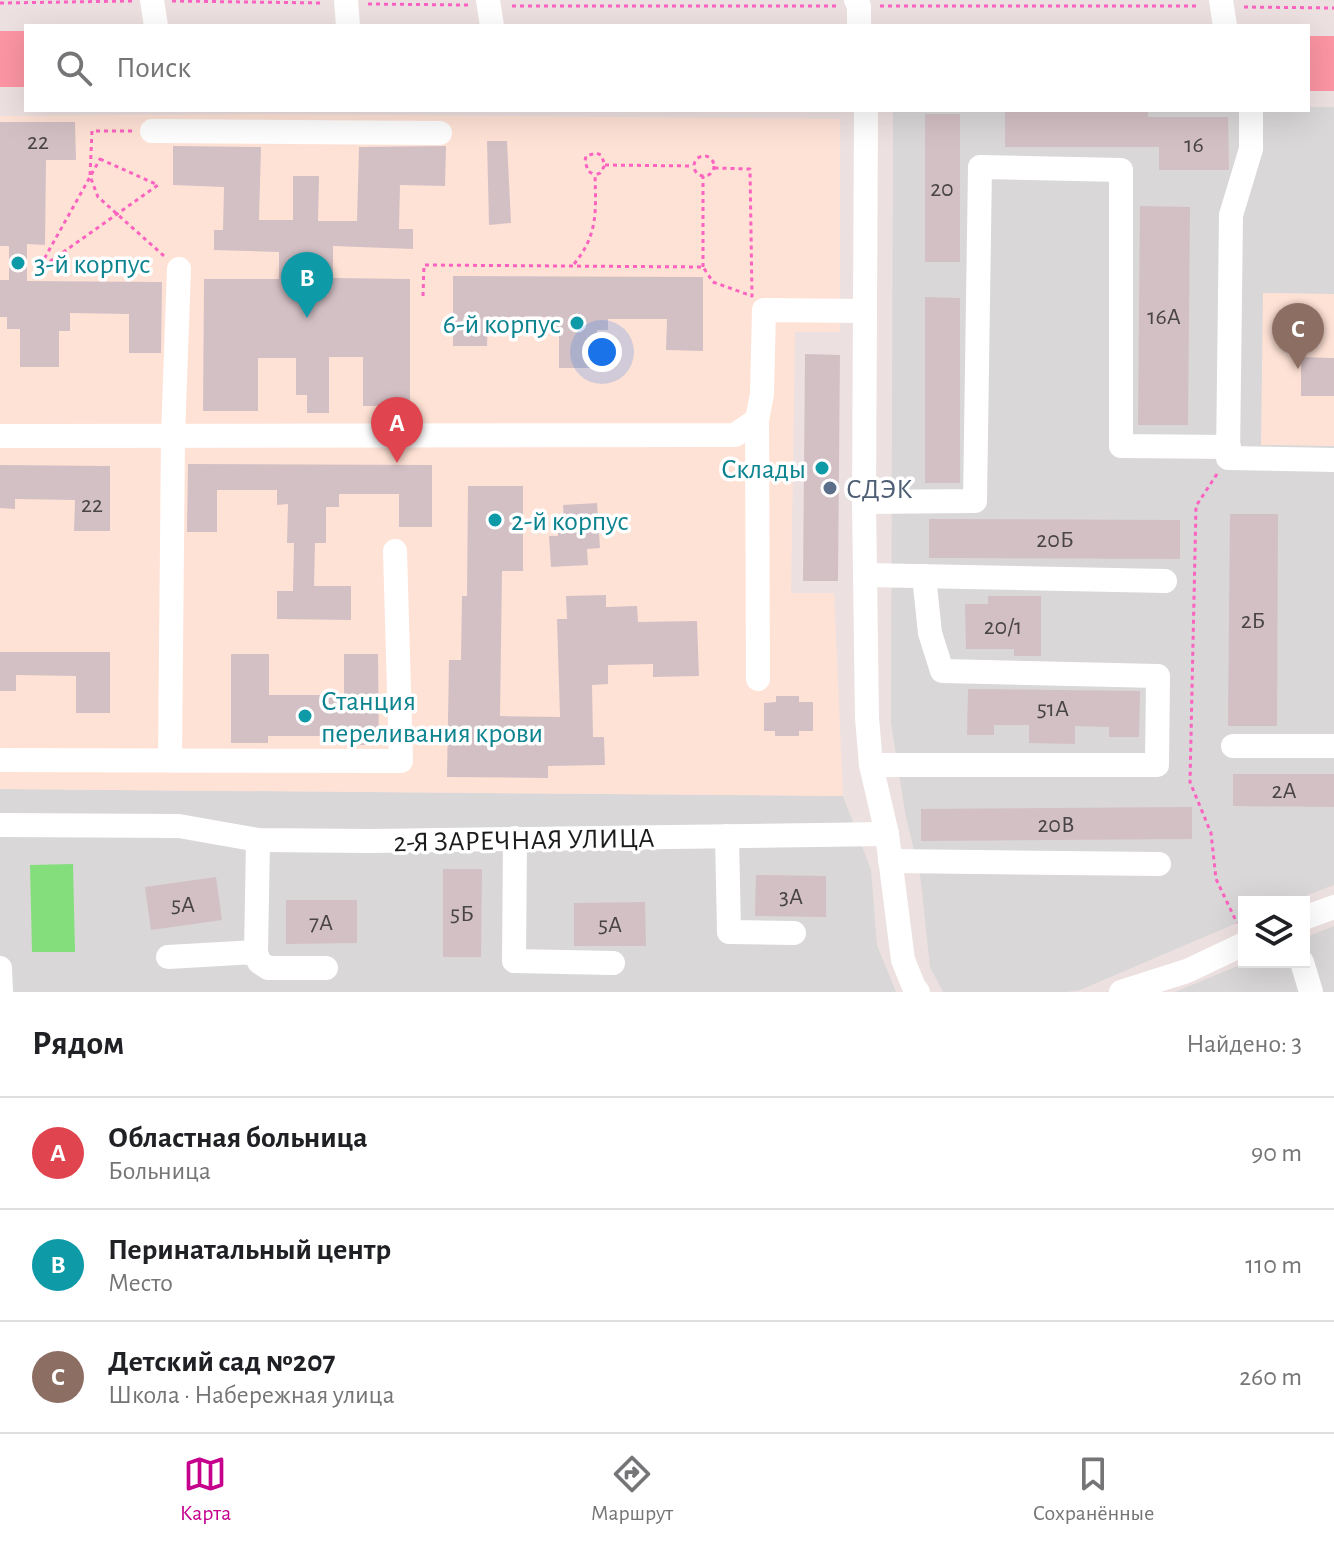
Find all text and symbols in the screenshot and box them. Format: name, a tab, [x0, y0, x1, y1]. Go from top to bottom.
search box	[24, 24, 1310, 112]
icon: search	[52, 46, 96, 90]
text: Поиск	[116, 53, 191, 83]
house number: 22	[27, 130, 49, 154]
house number: 16	[1184, 133, 1204, 157]
house number: 20	[930, 177, 954, 201]
place label: 3-й корпус	[34, 251, 151, 279]
pin: B	[281, 252, 333, 318]
marker: 3-й корпус	[9, 254, 27, 272]
pin: C	[1272, 303, 1324, 369]
house number: 16А	[1147, 305, 1181, 329]
place label: 6-й корпус	[443, 311, 561, 339]
marker: 6-й корпус	[568, 314, 586, 332]
your location	[582, 332, 622, 372]
pin: A	[371, 397, 423, 463]
place label: Склады	[721, 456, 806, 484]
marker: Склады	[813, 459, 831, 477]
place label: СДЭК	[846, 476, 913, 504]
marker: СДЭК	[821, 479, 839, 497]
house number: 22	[81, 493, 103, 517]
place label: 2-й корпус	[511, 508, 629, 536]
marker: 2-й корпус	[486, 511, 504, 529]
house number: 20Б	[1036, 528, 1074, 552]
house number: 2Б	[1241, 609, 1265, 633]
house number: 20/1	[984, 615, 1022, 639]
place label: Станция переливания крови	[321, 688, 543, 748]
house number: 51А	[1037, 697, 1069, 721]
marker: Станция переливания крови	[296, 707, 314, 725]
house number: 2А	[1271, 779, 1297, 803]
house number: 20В	[1037, 813, 1075, 837]
street label: 2-Я ЗАРЕЧНАЯ УЛИЦА	[393, 825, 655, 857]
house number: 3А	[779, 885, 803, 909]
house number: 5А	[171, 893, 195, 917]
map controls	[1238, 896, 1310, 968]
button: layers	[1238, 896, 1310, 968]
house number: 5Б	[450, 902, 474, 926]
house number: 7А	[309, 911, 333, 935]
house number: 5А	[598, 913, 622, 937]
text: Рядом	[32, 1027, 124, 1061]
text: Найдено: 3	[1186, 1031, 1302, 1057]
text: Областная больница	[108, 1123, 368, 1153]
text: A	[50, 1140, 66, 1166]
text: 90 m	[1251, 1140, 1302, 1166]
text: Больница	[108, 1158, 211, 1184]
text: Перинатальный центр	[108, 1235, 391, 1265]
text: B	[50, 1252, 66, 1278]
text: 110 m	[1245, 1252, 1302, 1278]
text: Место	[108, 1270, 173, 1296]
text: Детский сад №207	[108, 1347, 336, 1377]
text: C	[51, 1364, 65, 1390]
text: 260 m	[1239, 1364, 1302, 1390]
text: Школа · Набережная улица	[108, 1382, 395, 1408]
tab: Карта	[180, 1452, 231, 1526]
tab: Маршрут	[591, 1452, 673, 1526]
tab: Сохранённые	[1033, 1452, 1154, 1526]

